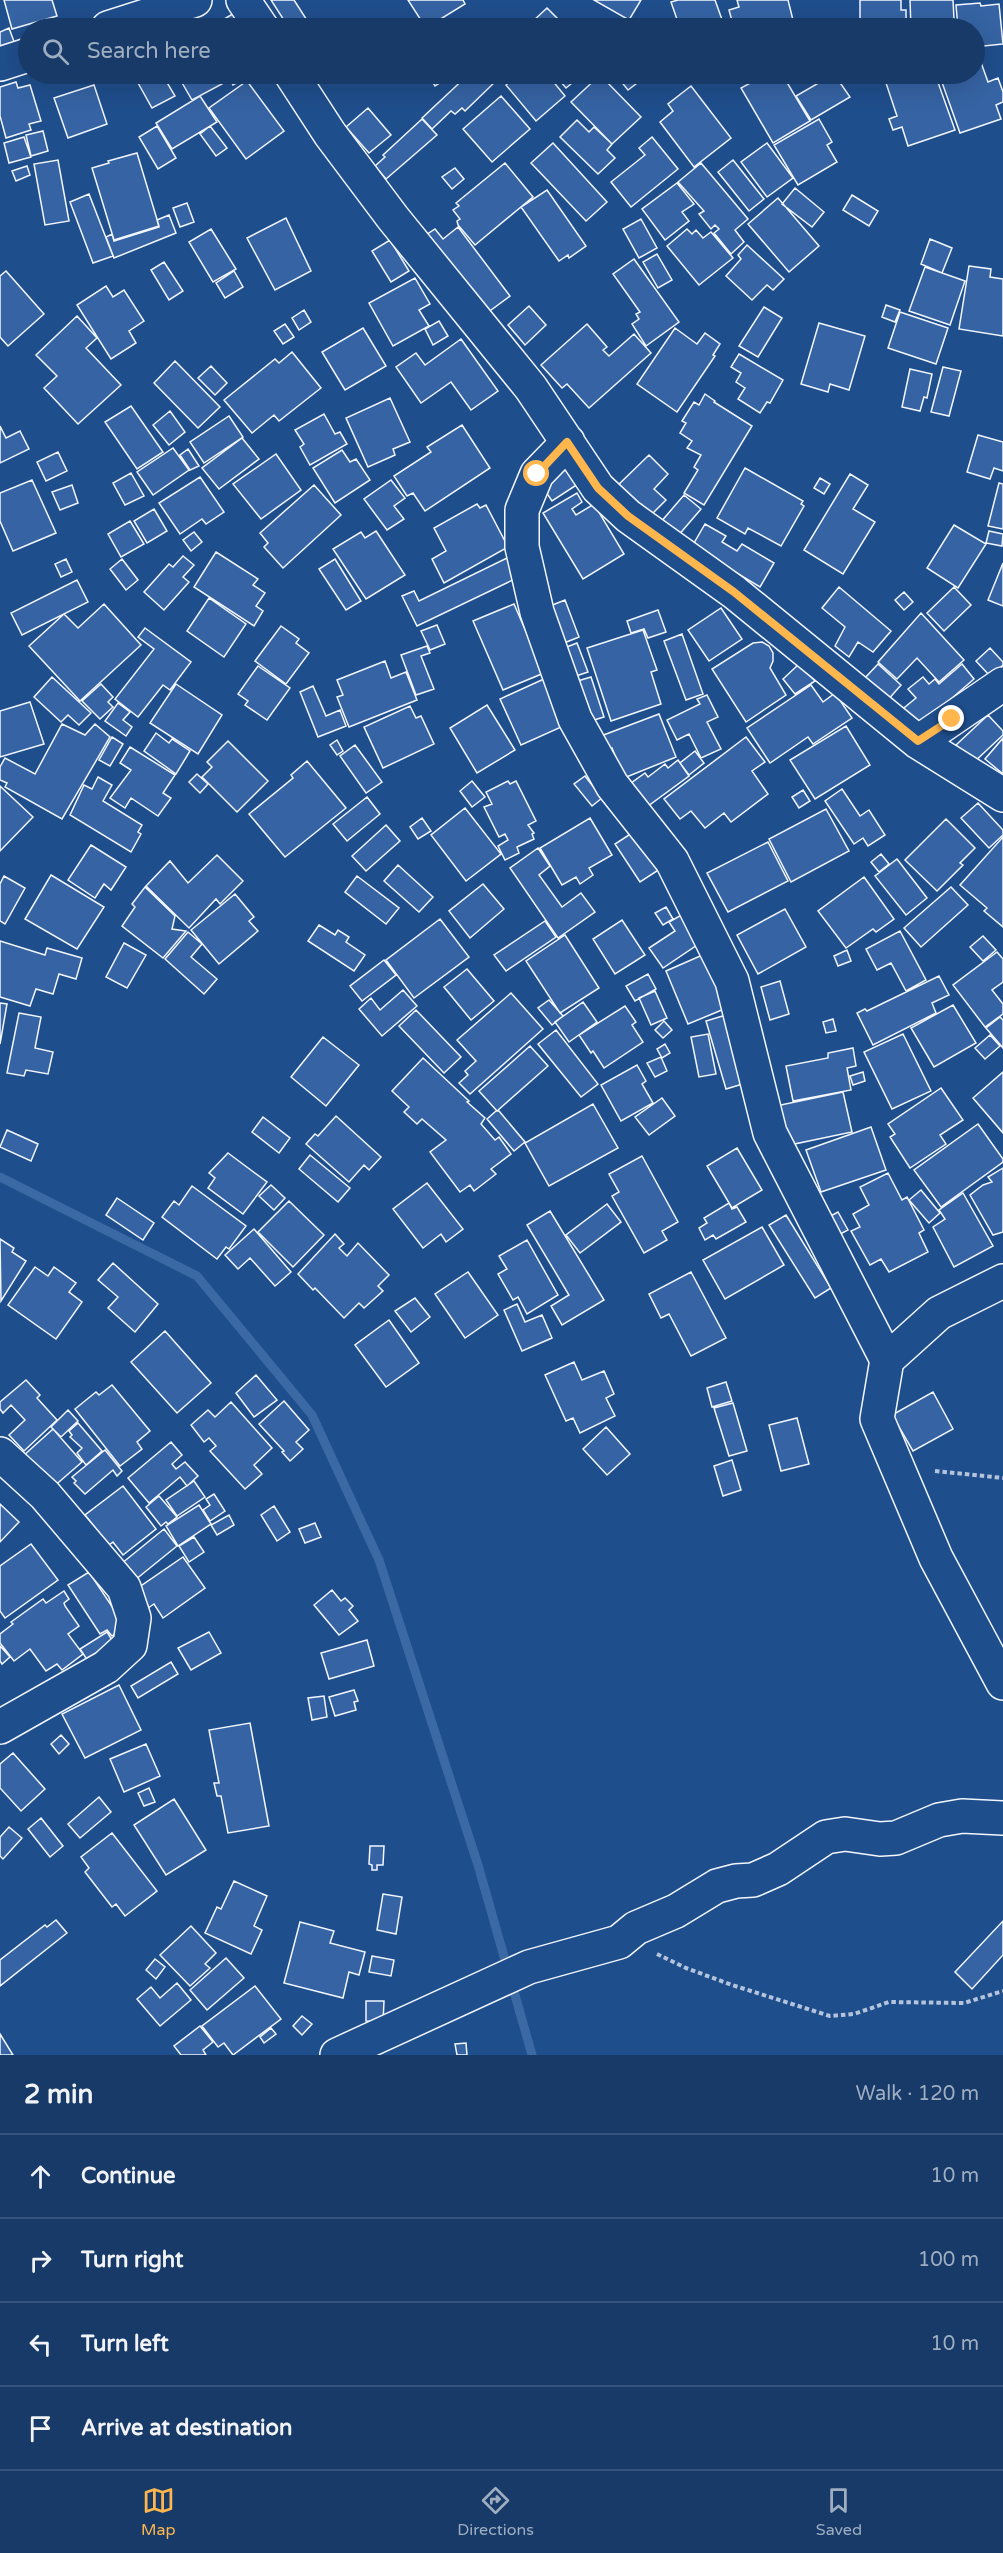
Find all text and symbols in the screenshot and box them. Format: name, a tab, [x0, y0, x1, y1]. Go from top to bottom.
search box	[18, 18, 985, 84]
icon: search	[39, 35, 72, 68]
text: Search here	[87, 38, 211, 64]
route start	[523, 460, 549, 486]
route end	[938, 705, 964, 731]
text: 2 min	[24, 2079, 93, 2110]
text: Walk · 120 m	[856, 2082, 979, 2106]
icon: ahead	[24, 2160, 57, 2193]
text: Continue	[81, 2163, 176, 2189]
text: 10 m	[930, 2164, 979, 2188]
icon: right	[24, 2244, 57, 2277]
text: Turn right	[81, 2247, 183, 2273]
text: 100 m	[918, 2248, 979, 2272]
icon: left	[24, 2328, 57, 2361]
text: Turn left	[81, 2331, 169, 2357]
text: 10 m	[930, 2332, 979, 2356]
icon: arrive	[24, 2412, 57, 2445]
text: Arrive at destination	[81, 2415, 292, 2441]
tab: Map	[141, 2484, 175, 2540]
tab: Directions	[457, 2484, 534, 2540]
tab: Saved	[816, 2484, 862, 2540]

